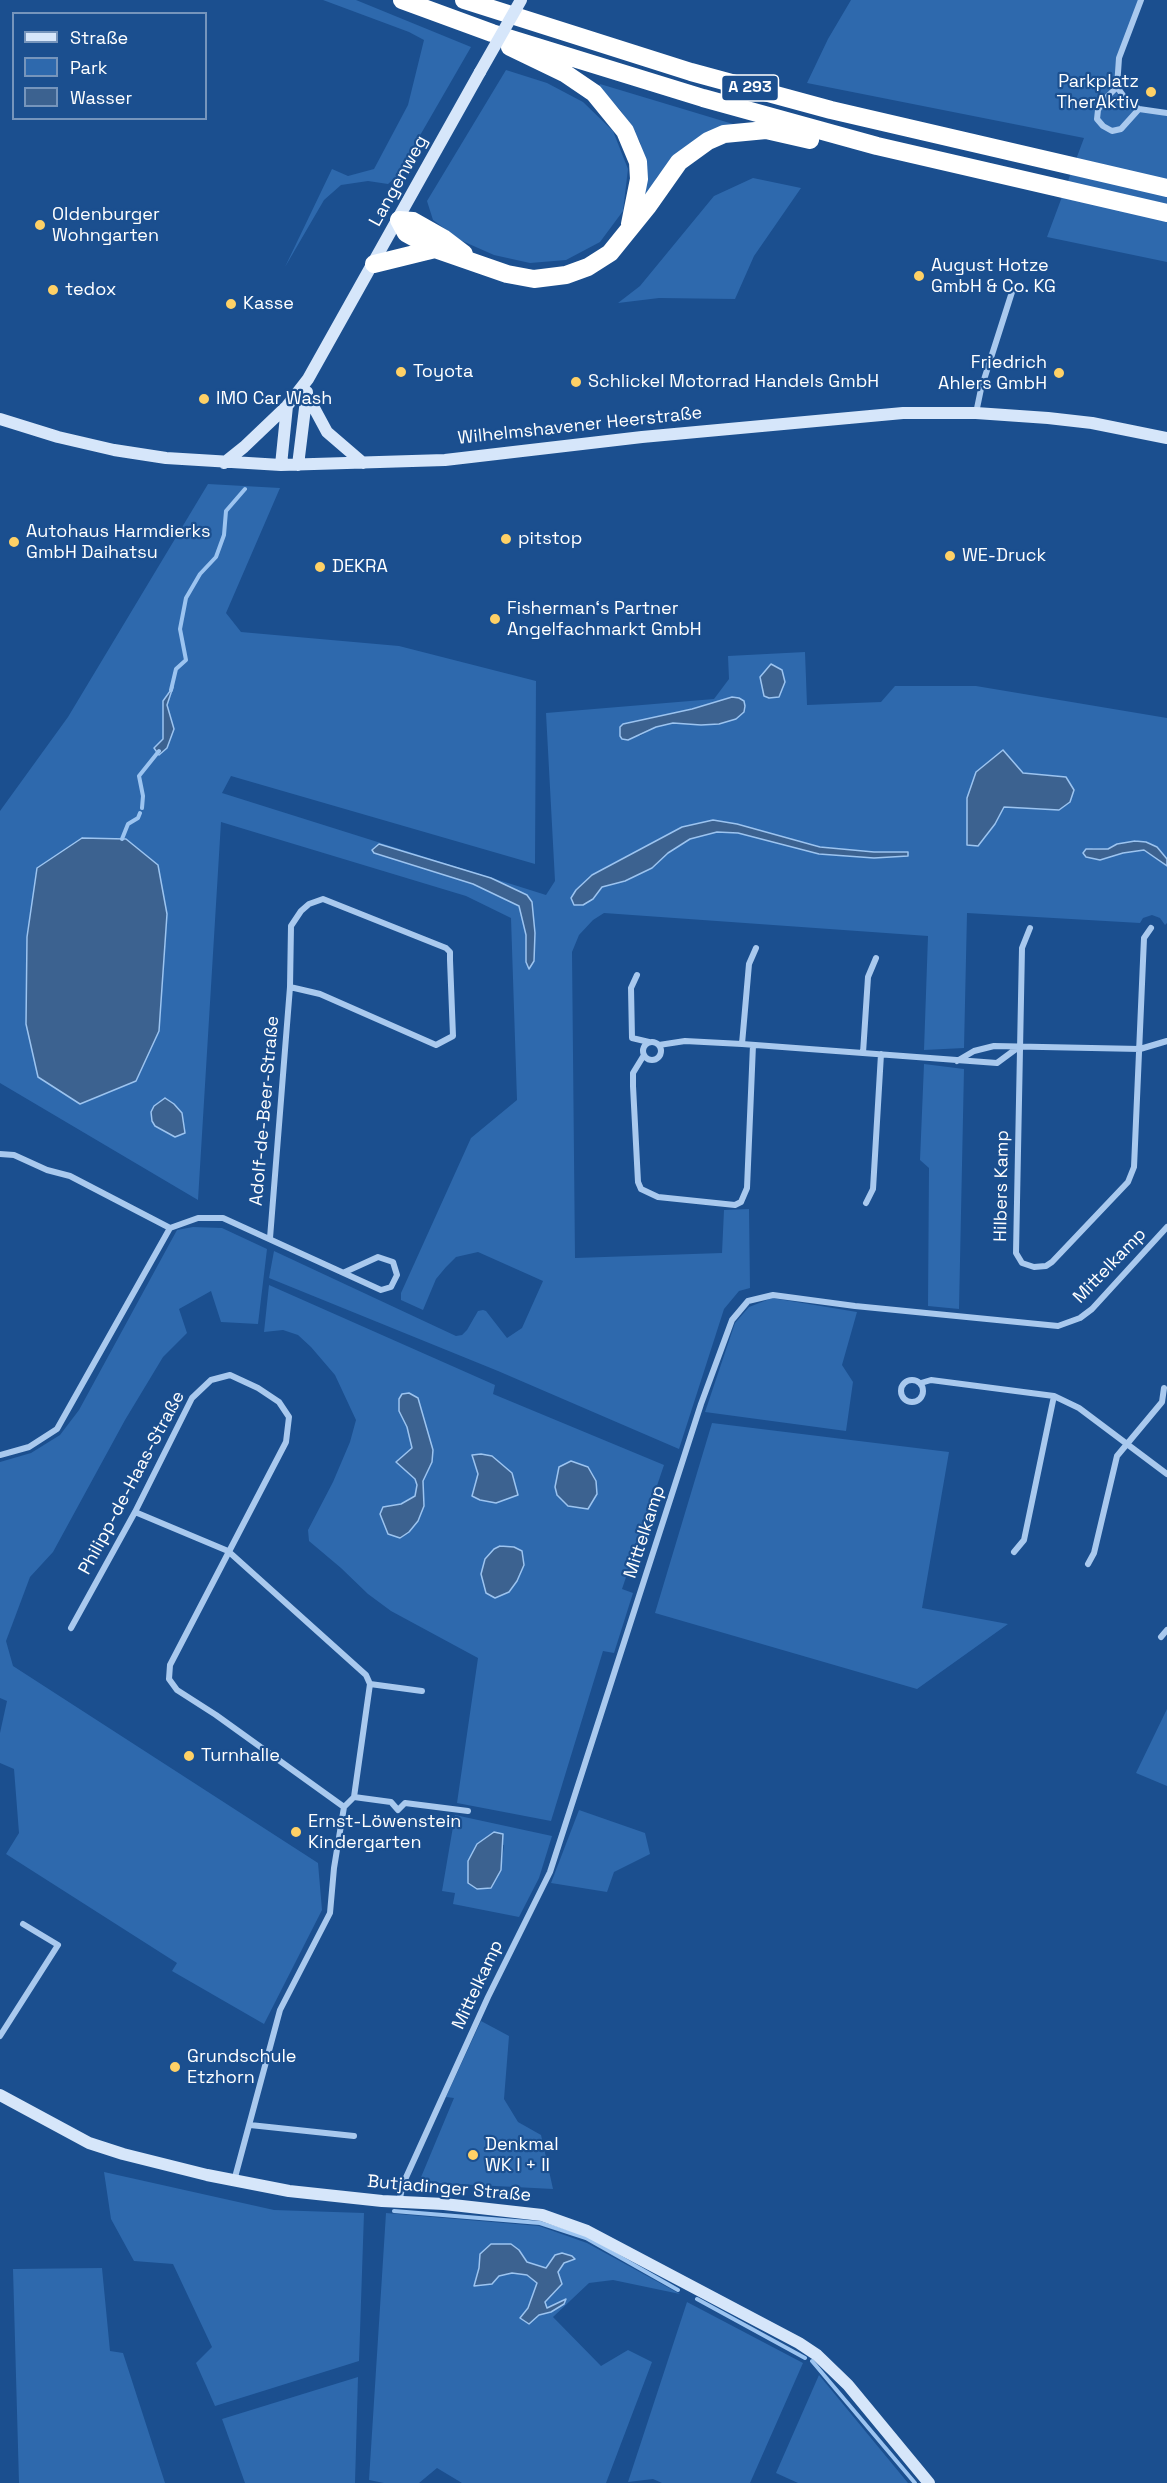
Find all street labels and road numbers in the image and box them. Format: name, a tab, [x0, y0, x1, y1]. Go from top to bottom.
road number: A 293	[722, 75, 778, 101]
street label: Langenweg	[365, 132, 433, 230]
street label: Wilhelmshavener Heerstraße	[457, 402, 703, 450]
street label: Adolf-de-Beer-Straße	[246, 1015, 284, 1207]
street label: Hilbers Kamp	[990, 1130, 1014, 1242]
street label: Mittelkamp	[1069, 1224, 1151, 1308]
street label: Philipp-de-Haas-Straße	[74, 1387, 190, 1579]
street label: Mittelkamp	[620, 1483, 670, 1581]
street label: Mittelkamp	[448, 1937, 508, 2033]
street label: Butjadinger Straße	[366, 2171, 532, 2207]

